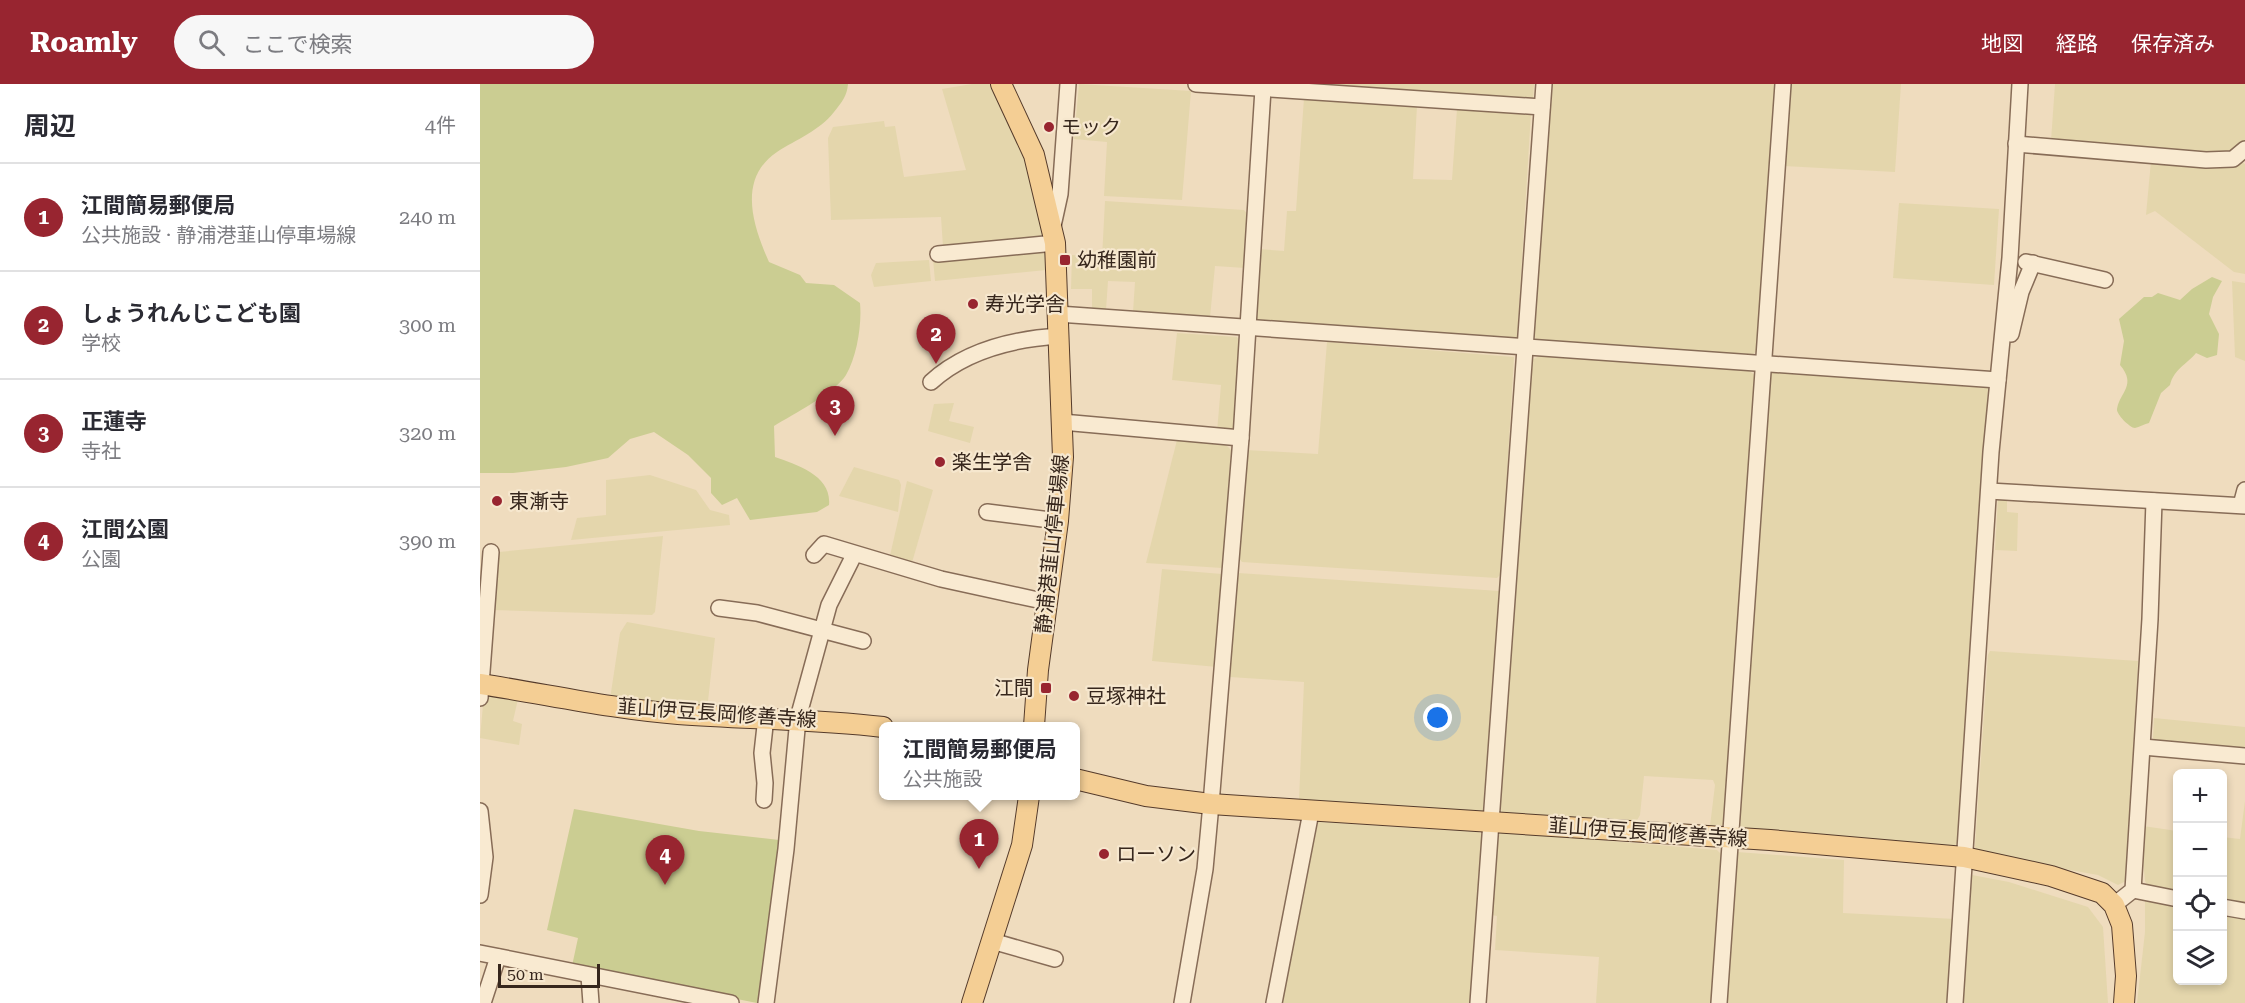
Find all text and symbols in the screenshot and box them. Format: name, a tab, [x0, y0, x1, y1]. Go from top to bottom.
search box	[174, 15, 594, 69]
text: Roamly	[30, 26, 138, 59]
icon: search	[195, 26, 228, 59]
text: ここで検索	[243, 32, 353, 57]
text: 地図	[1981, 32, 2023, 56]
text: 経路	[2056, 32, 2098, 56]
text: 保存済み	[2131, 32, 2215, 56]
text: 周辺	[24, 111, 76, 141]
text: 4件	[425, 113, 456, 137]
place label: モック	[1061, 115, 1121, 139]
marker: モック	[1042, 120, 1056, 134]
text: 江間簡易郵便局	[81, 193, 235, 218]
text: 1	[38, 205, 49, 229]
text: 240 m	[399, 205, 456, 229]
text: 公共施設 · 静浦港韮山停車場線	[81, 223, 356, 247]
place label: 幼稚園前	[1077, 248, 1157, 272]
marker: 幼稚園前	[1058, 253, 1072, 267]
place label: 寿光学舎	[985, 292, 1065, 316]
marker: 寿光学舎	[966, 297, 980, 311]
text: しょうれんじこども園	[81, 301, 301, 326]
text: 2	[38, 313, 49, 337]
text: 300 m	[399, 313, 456, 337]
pin: 2	[916, 314, 956, 364]
text: 学校	[81, 331, 121, 355]
pin: 3	[816, 386, 854, 436]
text: 正蓮寺	[81, 409, 147, 434]
text: 3	[38, 421, 49, 445]
text: 320 m	[399, 421, 456, 445]
text: 寺社	[81, 439, 121, 463]
place label: 楽生学舎	[952, 450, 1032, 474]
street label: 静浦港韮山停車場線	[1031, 453, 1073, 635]
marker: 楽生学舎	[933, 455, 947, 469]
place label: 東漸寺	[509, 489, 569, 513]
marker: 東漸寺	[490, 494, 504, 508]
text: 江間公園	[81, 517, 169, 542]
text: 4	[38, 529, 49, 553]
text: 390 m	[399, 529, 456, 553]
text: 公園	[81, 547, 121, 571]
place label: 江間	[994, 676, 1034, 700]
marker: 江間	[1039, 681, 1053, 695]
place label: 豆塚神社	[1086, 684, 1166, 708]
marker: 豆塚神社	[1067, 689, 1081, 703]
street label: 韮山伊豆長岡修善寺線	[616, 694, 818, 732]
your location	[1423, 703, 1452, 732]
popup	[879, 722, 1080, 800]
text: 江間簡易郵便局	[902, 737, 1057, 762]
text: 公共施設	[902, 767, 982, 791]
map controls	[2173, 769, 2227, 985]
button: +	[2173, 769, 2227, 823]
street label: 韮山伊豆長岡修善寺線	[1547, 813, 1749, 851]
pin: 1	[960, 820, 998, 869]
button: −	[2173, 823, 2227, 877]
pin: 4	[646, 836, 684, 885]
place label: ローソン	[1116, 842, 1196, 866]
marker: ローソン	[1097, 847, 1111, 861]
button: locate	[2173, 877, 2227, 931]
button: layers	[2173, 931, 2227, 985]
scale bar	[498, 961, 600, 988]
text: 50 m	[507, 965, 544, 984]

